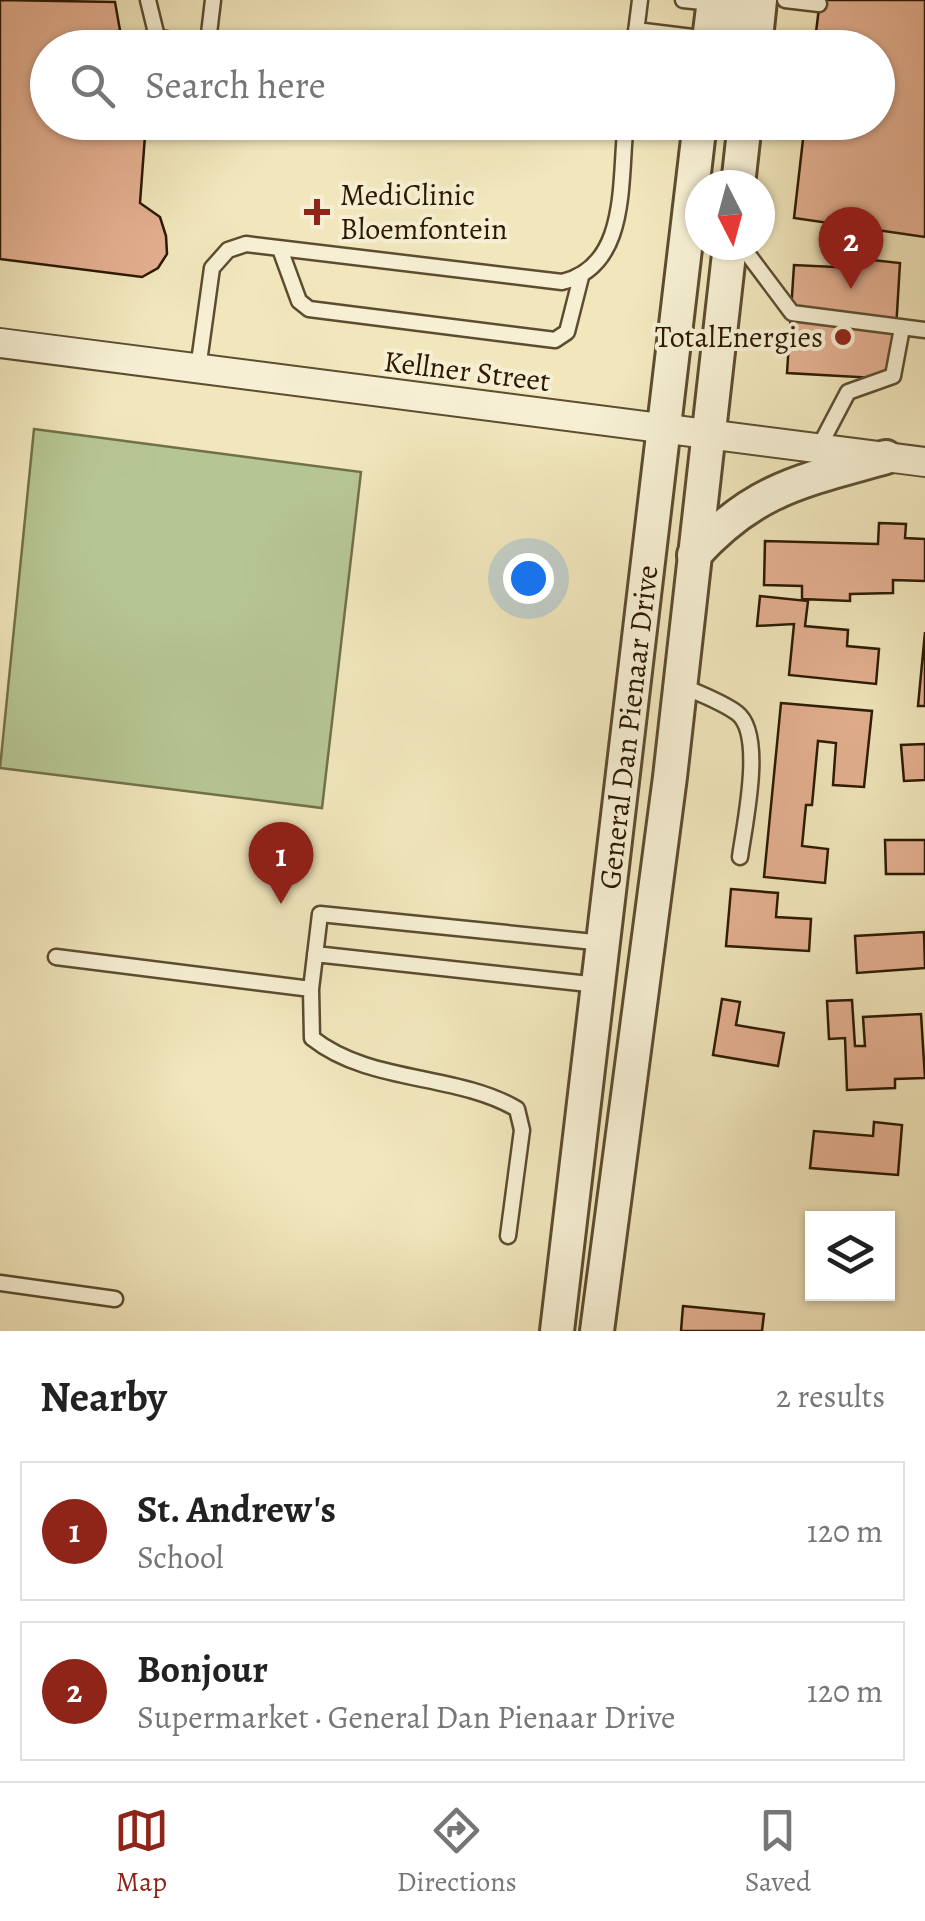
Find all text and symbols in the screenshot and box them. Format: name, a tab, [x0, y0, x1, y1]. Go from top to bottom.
search box	[30, 30, 895, 140]
icon: search	[65, 58, 120, 113]
text: Search here	[145, 59, 326, 111]
north arrow	[685, 170, 775, 260]
place label: MediClinic Bloemfontein	[340, 175, 508, 249]
marker: MediClinic Bloemfontein	[304, 199, 330, 225]
pin: 2	[818, 206, 884, 289]
place label: TotalEnergies	[655, 317, 823, 357]
marker: TotalEnergies	[832, 326, 854, 348]
street label: Kellner Street	[382, 341, 552, 401]
your location	[503, 553, 554, 604]
street label: General Dan Pienaar Drive	[589, 563, 667, 892]
pin: 1	[248, 822, 314, 904]
map controls	[805, 1211, 895, 1301]
button: layers	[805, 1211, 895, 1301]
text: Nearby	[40, 1368, 167, 1425]
text: 2 results	[776, 1374, 885, 1418]
text: St. Andrew's	[137, 1483, 336, 1535]
text: 1	[69, 1509, 80, 1553]
text: 120 m	[807, 1509, 883, 1553]
text: School	[137, 1535, 224, 1579]
text: Bonjour	[137, 1643, 268, 1695]
text: 2	[67, 1669, 82, 1713]
text: 120 m	[807, 1669, 883, 1713]
text: Supermarket · General Dan Pienaar Drive	[137, 1695, 675, 1739]
tab: Map	[114, 1803, 169, 1901]
tab: Directions	[397, 1803, 517, 1901]
tab: Saved	[745, 1803, 811, 1901]

